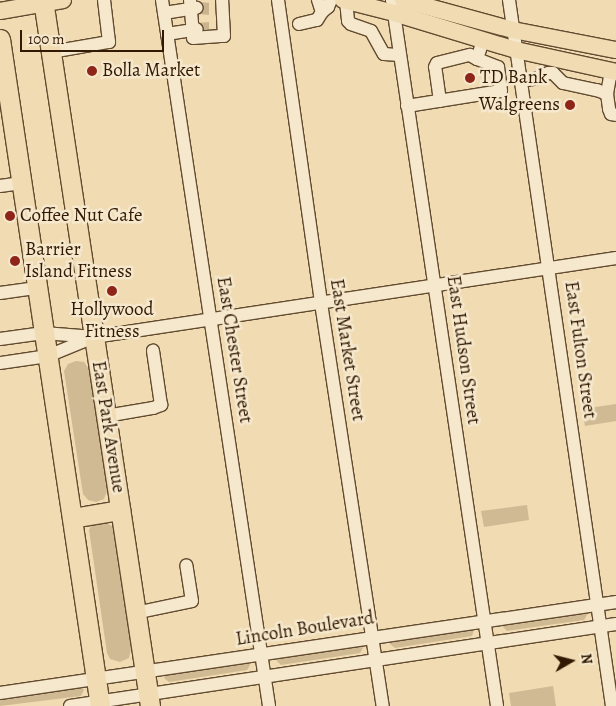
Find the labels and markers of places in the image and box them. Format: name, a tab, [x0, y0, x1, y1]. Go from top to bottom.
place label: Bolla Market	[102, 60, 200, 82]
marker: Bolla Market	[86, 65, 98, 77]
place label: TD Bank	[480, 67, 548, 89]
marker: TD Bank	[464, 72, 476, 84]
place label: Walgreens	[479, 94, 560, 116]
marker: Walgreens	[564, 99, 576, 111]
place label: Coffee Nut Cafe	[20, 205, 143, 227]
marker: Coffee Nut Cafe	[4, 210, 16, 222]
place label: Barrier Island Fitness	[25, 239, 132, 283]
marker: Barrier Island Fitness	[9, 255, 21, 267]
marker: Hollywood Fitness	[106, 285, 118, 297]
place label: Hollywood Fitness	[70, 299, 154, 343]

